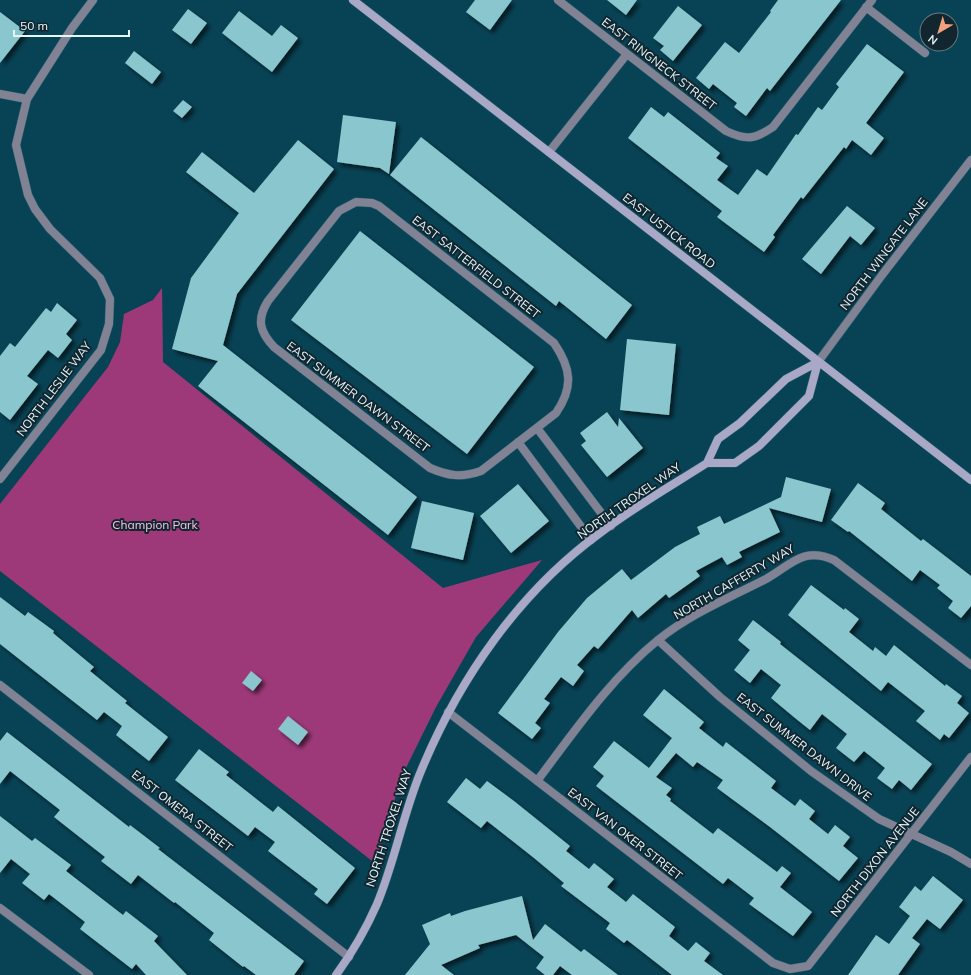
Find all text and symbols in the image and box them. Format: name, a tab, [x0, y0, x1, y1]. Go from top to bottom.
scale bar	[14, 12, 129, 38]
north arrow	[919, 12, 959, 52]
street label: EAST RINGNECK STREET	[599, 14, 720, 114]
text: 50 m	[20, 18, 48, 33]
text: N	[925, 32, 940, 48]
street label: EAST USTICK ROAD	[620, 190, 719, 272]
street label: NORTH WINGATE LANE	[837, 195, 931, 313]
street label: EAST SATTERFIELD STREET	[409, 212, 544, 322]
street label: NORTH LESLIE WAY	[13, 338, 95, 439]
street label: EAST SUMMER DAWN STREET	[284, 338, 433, 456]
street label: NORTH TROXEL WAY	[574, 459, 684, 542]
park label: Champion Park	[112, 517, 198, 532]
street label: NORTH CAFFERTY WAY	[671, 540, 797, 622]
street label: EAST SUMMER DAWN DRIVE	[734, 689, 875, 804]
street label: EAST OMERA STREET	[129, 766, 236, 855]
street label: NORTH TROXEL WAY	[362, 766, 415, 889]
street label: EAST VAN OKER STREET	[565, 784, 686, 883]
street label: NORTH DIXON AVENUE	[827, 804, 922, 920]

